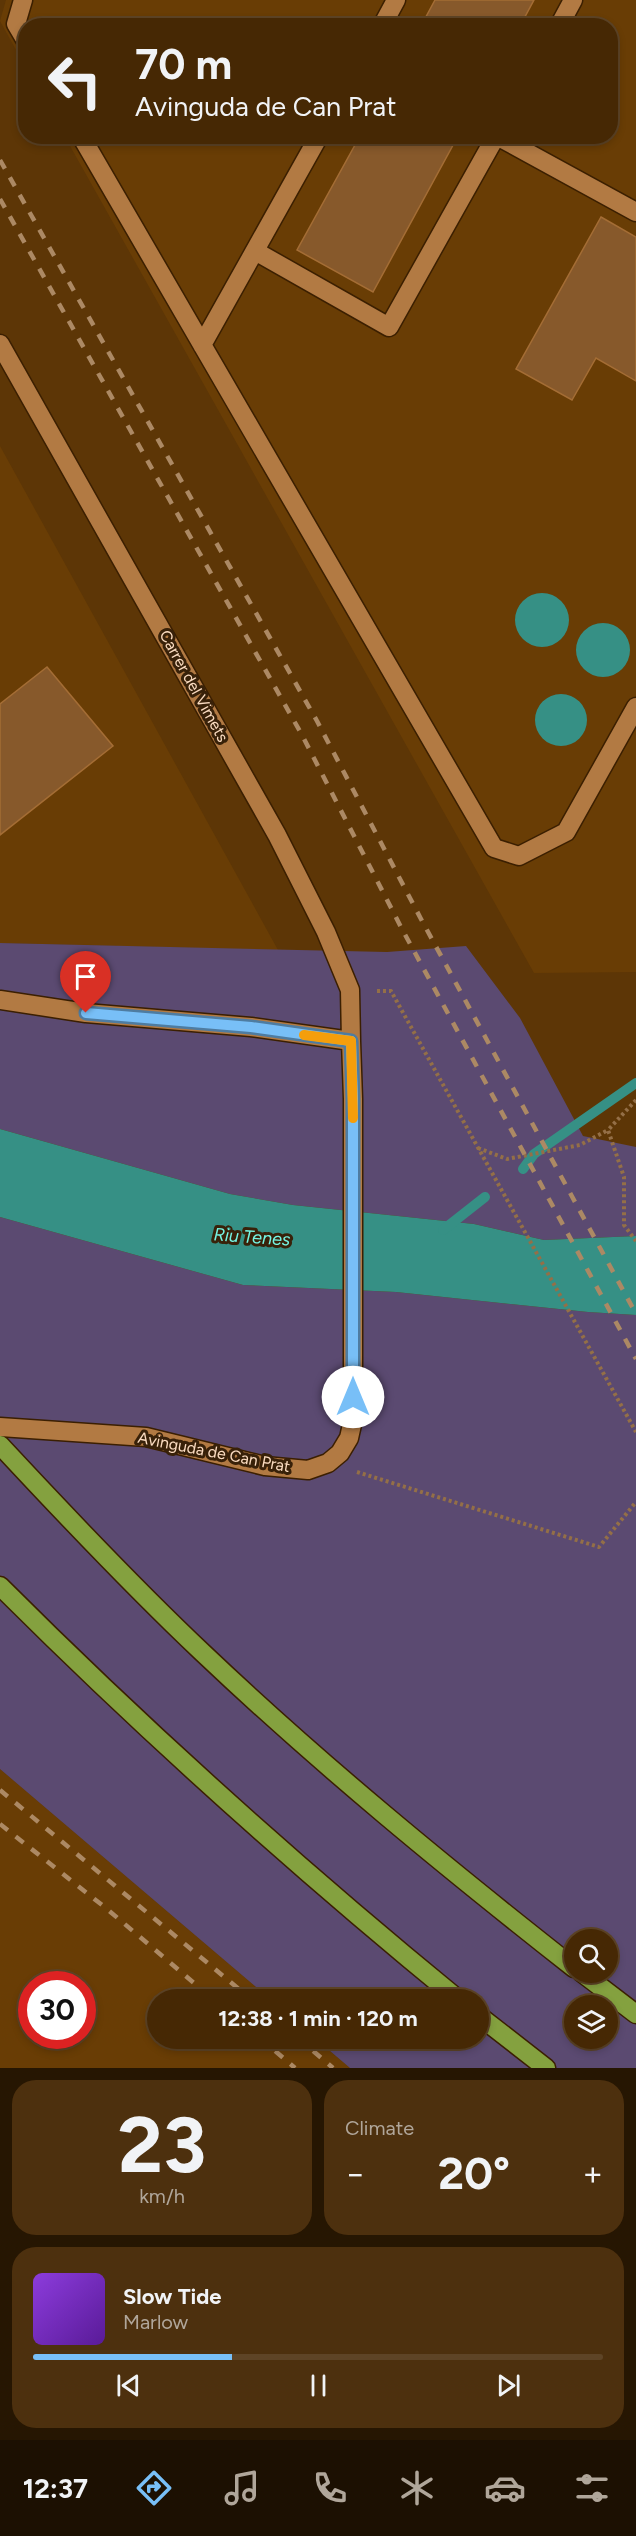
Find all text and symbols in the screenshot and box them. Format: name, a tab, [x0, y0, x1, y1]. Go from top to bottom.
text: 70 m	[135, 39, 232, 90]
icon: left	[36, 42, 114, 120]
text: Avinguda de Can Prat	[135, 90, 396, 123]
street label: Carrer del Vimets	[155, 627, 233, 745]
pin	[60, 951, 111, 1013]
icon: arrive	[69, 960, 102, 993]
water label: Riu Tenes	[213, 1223, 292, 1251]
position arrow	[321, 1365, 385, 1429]
street label: Avinguda de Can Prat	[136, 1428, 292, 1476]
map controls	[564, 1929, 618, 2049]
button: search	[564, 1929, 618, 1983]
speed limit sign: 30	[18, 1971, 96, 2049]
button: layers	[564, 1995, 618, 2049]
text: 12:38 · 1 min · 120 m	[218, 2005, 418, 2032]
text: 23	[118, 2098, 206, 2192]
text: Climate	[345, 2116, 414, 2140]
text: 20°	[438, 2146, 510, 2200]
text: −	[345, 2154, 366, 2193]
text: +	[582, 2154, 603, 2193]
text: km/h	[139, 2184, 185, 2208]
text: Slow Tide	[123, 2283, 222, 2310]
text: Marlow	[123, 2310, 188, 2334]
icon: previous	[112, 2369, 145, 2402]
icon: pause	[302, 2369, 335, 2402]
icon: next	[492, 2369, 525, 2402]
icon: directions	[133, 2467, 175, 2509]
icon: music	[221, 2467, 263, 2509]
icon: phone	[309, 2467, 351, 2509]
icon: climate	[396, 2467, 438, 2509]
icon: car	[484, 2467, 526, 2509]
icon: filters	[571, 2467, 613, 2509]
text: 12:37	[23, 2472, 88, 2505]

